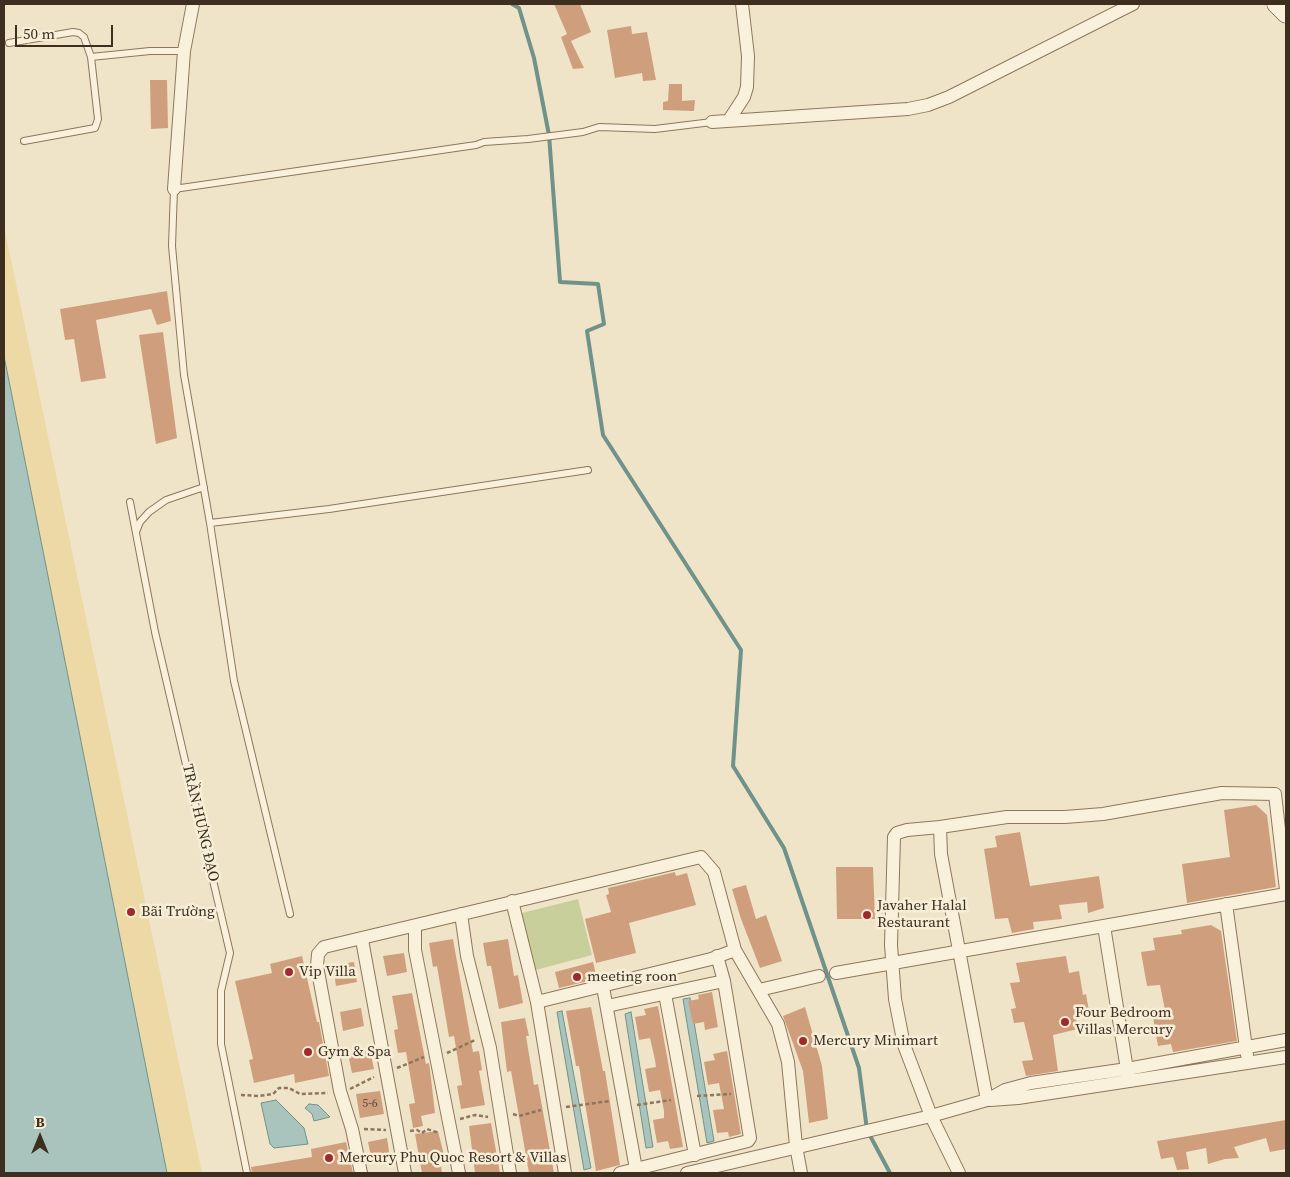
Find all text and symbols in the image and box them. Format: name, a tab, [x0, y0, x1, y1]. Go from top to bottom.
scale bar	[18, 15, 115, 47]
text: 50 m	[23, 23, 55, 44]
street label: TRẦN HƯNG ĐẠO	[178, 762, 222, 884]
place label: Javaher Halal Restaurant	[877, 897, 967, 932]
place label: Bãi Trường	[141, 903, 215, 921]
marker: Bãi Trường	[125, 906, 137, 918]
marker: Javaher Halal Restaurant	[861, 909, 873, 921]
place label: Vip Villa	[299, 963, 356, 981]
marker: Vip Villa	[283, 966, 295, 978]
place label: meeting roon	[587, 968, 677, 986]
marker: meeting roon	[571, 971, 583, 983]
place label: Four Bedroom Villas Mercury	[1075, 1004, 1173, 1039]
marker: Four Bedroom Villas Mercury	[1059, 1016, 1071, 1028]
place label: Mercury Minimart	[813, 1032, 938, 1050]
marker: Mercury Minimart	[797, 1035, 809, 1047]
place label: Gym & Spa	[318, 1043, 391, 1061]
marker: Gym & Spa	[302, 1046, 314, 1058]
house number: 5-6	[362, 1097, 378, 1111]
north arrow	[15, 1112, 65, 1162]
text: B	[35, 1112, 45, 1132]
place label: Mercury Phu Quoc Resort & Villas	[339, 1149, 566, 1167]
marker: Mercury Phu Quoc Resort & Villas	[323, 1152, 335, 1164]

